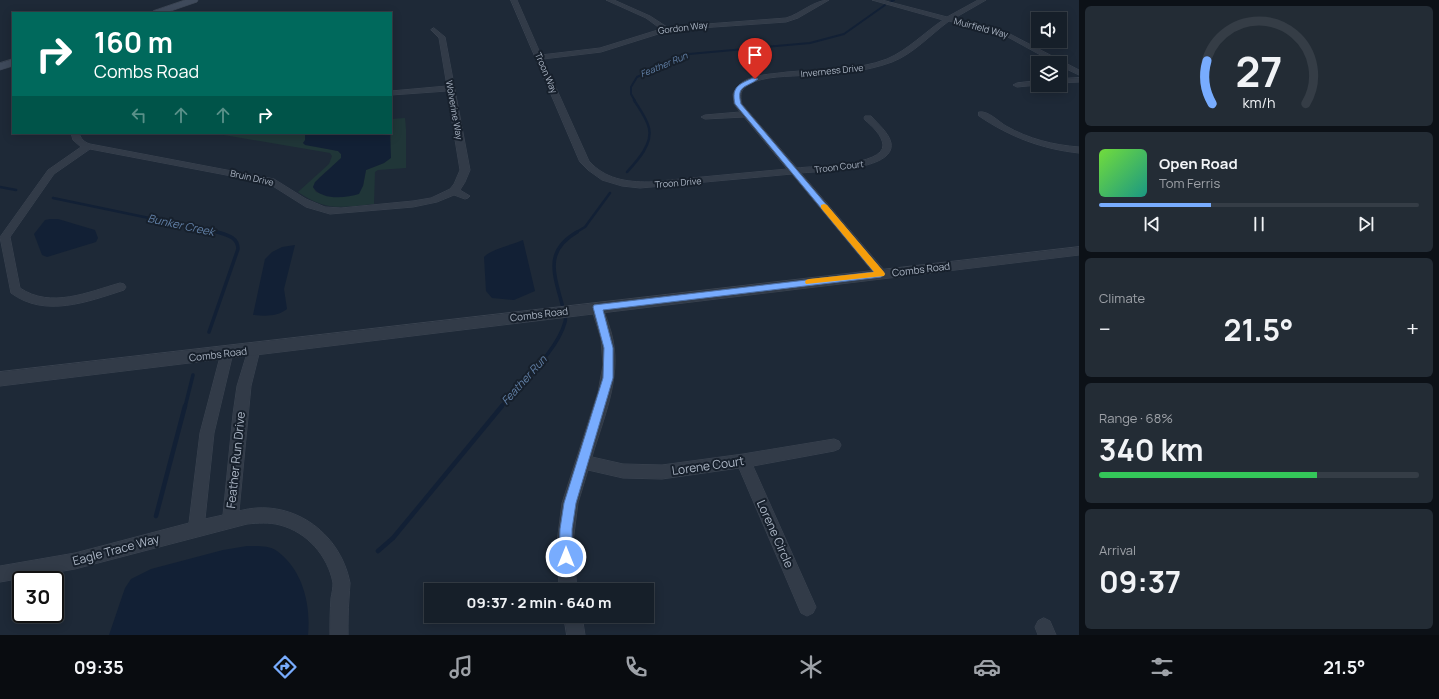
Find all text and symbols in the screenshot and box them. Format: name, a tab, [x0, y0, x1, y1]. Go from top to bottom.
map controls	[1031, 12, 1067, 92]
button: sound	[1031, 12, 1067, 48]
street label: Muirfield Way	[953, 14, 1010, 41]
street label: Gordon Way	[657, 18, 709, 37]
text: 160 m	[94, 23, 173, 61]
icon: right	[28, 28, 80, 80]
pin	[738, 38, 772, 79]
text: 27	[1236, 43, 1282, 99]
icon: arrive	[744, 44, 766, 66]
water label: Feather Run	[638, 48, 690, 80]
street label: Troon Way	[532, 50, 561, 96]
button: layers	[1031, 56, 1067, 92]
text: Combs Road	[94, 59, 199, 83]
street label: Inverness Drive	[800, 61, 864, 80]
street label: Wolverine Way	[443, 79, 466, 141]
text: km/h	[1242, 92, 1276, 111]
icon: left	[128, 104, 150, 126]
icon: ahead	[170, 104, 192, 126]
icon: ahead	[212, 104, 234, 126]
icon: right	[254, 104, 276, 126]
text: Open Road	[1159, 153, 1238, 174]
street label: Troon Court	[813, 157, 865, 176]
street label: Bruin Drive	[229, 166, 275, 189]
street label: Troon Drive	[654, 174, 702, 191]
text: Tom Ferris	[1159, 174, 1220, 192]
water label: Bunker Creek	[146, 210, 217, 239]
icon: previous	[1141, 213, 1163, 235]
icon: pause	[1248, 213, 1270, 235]
icon: next	[1355, 213, 1377, 235]
street label: Combs Road	[891, 258, 951, 280]
text: Climate	[1099, 289, 1145, 307]
street label: Combs Road	[509, 303, 569, 325]
text: 21.5°	[1224, 309, 1294, 350]
text: −	[1099, 314, 1111, 344]
text: +	[1406, 314, 1419, 344]
street label: Combs Road	[188, 343, 248, 365]
water label: Feather Run	[498, 352, 550, 407]
text: Range · 68%	[1099, 409, 1173, 427]
street label: Feather Run Drive	[222, 411, 249, 509]
text: 340 km	[1099, 429, 1204, 470]
street label: Lorene Court	[671, 452, 745, 479]
street label: Lorene Circle	[753, 497, 798, 570]
street label: Eagle Trace Way	[71, 530, 162, 569]
position arrow	[545, 536, 587, 578]
text: Arrival	[1099, 541, 1136, 559]
text: 09:37	[1099, 561, 1181, 602]
speed limit sign: 30	[12, 571, 64, 623]
text: 09:37 · 2 min · 640 m	[467, 592, 611, 613]
icon: directions	[271, 653, 299, 681]
icon: music	[447, 653, 475, 681]
icon: phone	[622, 653, 650, 681]
icon: climate	[797, 653, 825, 681]
icon: car	[973, 653, 1001, 681]
icon: filters	[1148, 653, 1176, 681]
text: 09:35	[74, 655, 124, 679]
text: 21.5°	[1323, 655, 1365, 679]

